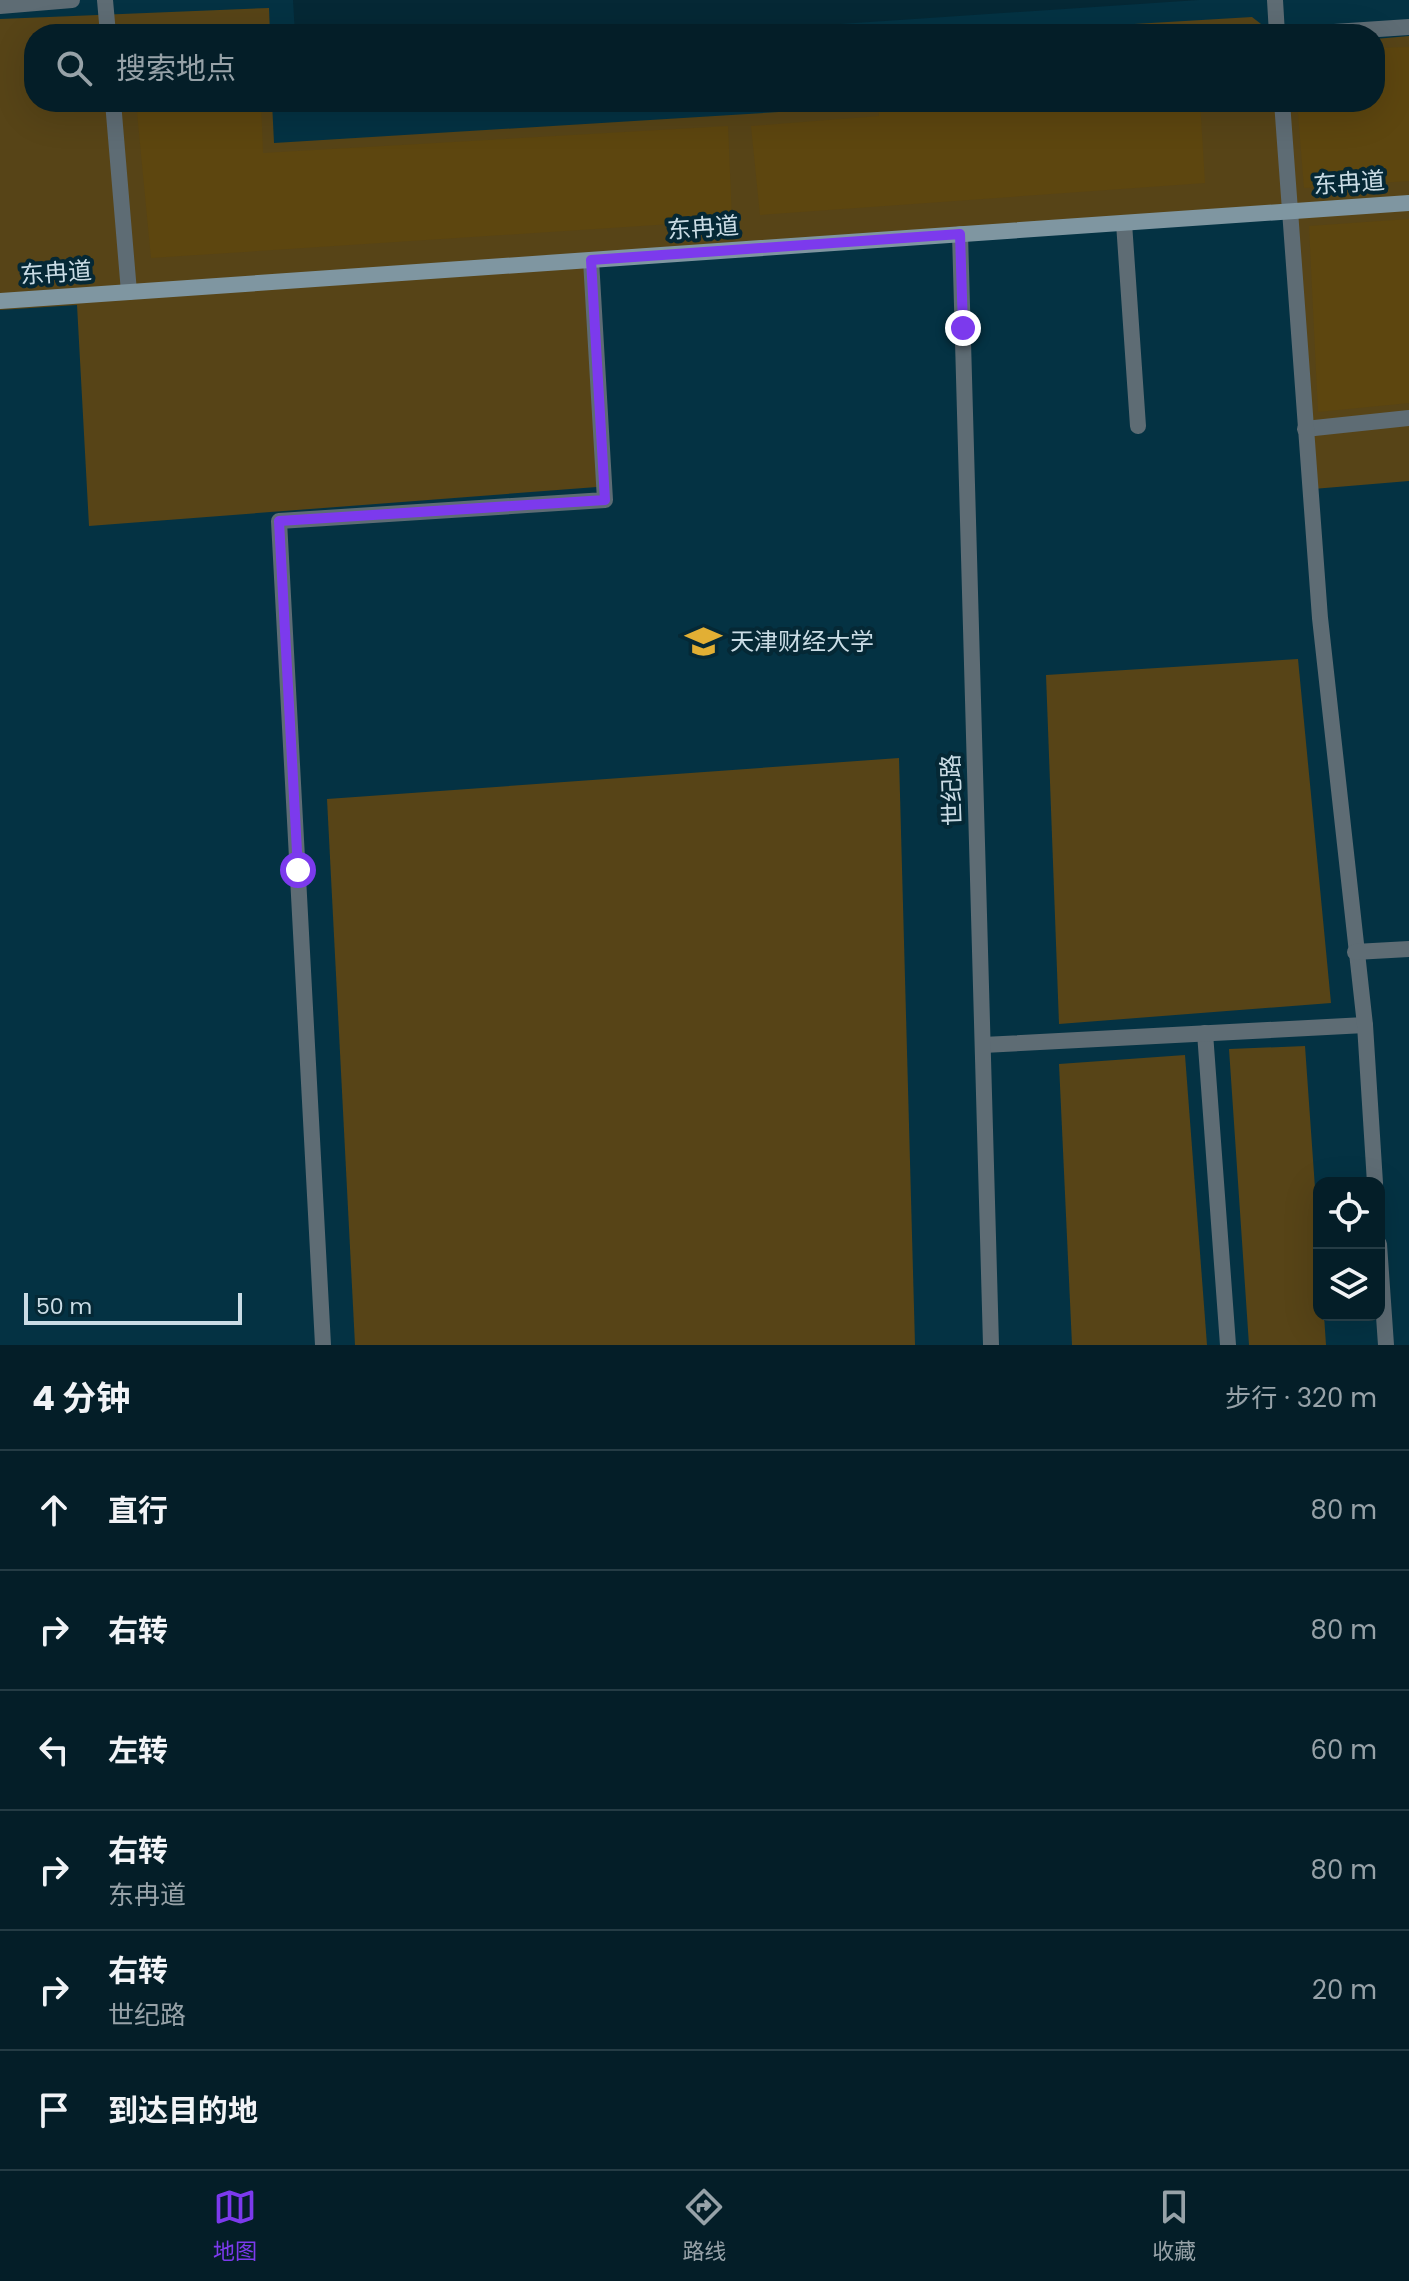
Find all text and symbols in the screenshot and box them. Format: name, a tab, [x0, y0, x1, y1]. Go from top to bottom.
search box	[24, 24, 1385, 112]
icon: search	[52, 46, 96, 90]
text: 搜索地点	[116, 47, 236, 90]
street label: 东冉道	[1312, 164, 1386, 201]
street label: 东冉道	[666, 209, 740, 246]
street label: 东冉道	[19, 254, 93, 291]
route end	[945, 310, 981, 346]
school or university icon: 天津财经大学	[685, 623, 723, 661]
place label: 天津财经大学	[730, 625, 874, 658]
street label: 世纪路	[934, 753, 969, 827]
route start	[280, 852, 316, 888]
map controls	[1313, 1177, 1385, 1321]
button: locate	[1313, 1177, 1385, 1249]
button: layers	[1313, 1249, 1385, 1321]
scale bar	[24, 1289, 242, 1325]
text: 50 m	[36, 1291, 92, 1322]
text: 4 分钟	[32, 1374, 130, 1422]
text: 步行 · 320 m	[1225, 1380, 1377, 1416]
icon: ahead	[32, 1488, 76, 1532]
text: 直行	[108, 1489, 168, 1532]
text: 80 m	[1311, 1492, 1377, 1528]
icon: right	[32, 1608, 76, 1652]
text: 右转	[108, 1609, 168, 1652]
text: 80 m	[1311, 1612, 1377, 1648]
icon: left	[32, 1728, 76, 1772]
text: 左转	[108, 1729, 168, 1772]
text: 60 m	[1310, 1732, 1377, 1768]
text: 右转	[108, 1829, 168, 1872]
icon: right	[32, 1848, 76, 1892]
text: 80 m	[1311, 1852, 1377, 1888]
text: 东冉道	[108, 1877, 186, 1913]
text: 右转	[108, 1949, 168, 1992]
icon: right	[32, 1968, 76, 2012]
text: 20 m	[1312, 1972, 1377, 2008]
text: 世纪路	[108, 1997, 186, 2033]
icon: arrive	[32, 2088, 76, 2132]
text: 到达目的地	[108, 2089, 258, 2132]
tab: 地图	[213, 2185, 257, 2268]
tab: 路线	[682, 2185, 726, 2268]
tab: 收藏	[1152, 2185, 1196, 2268]

